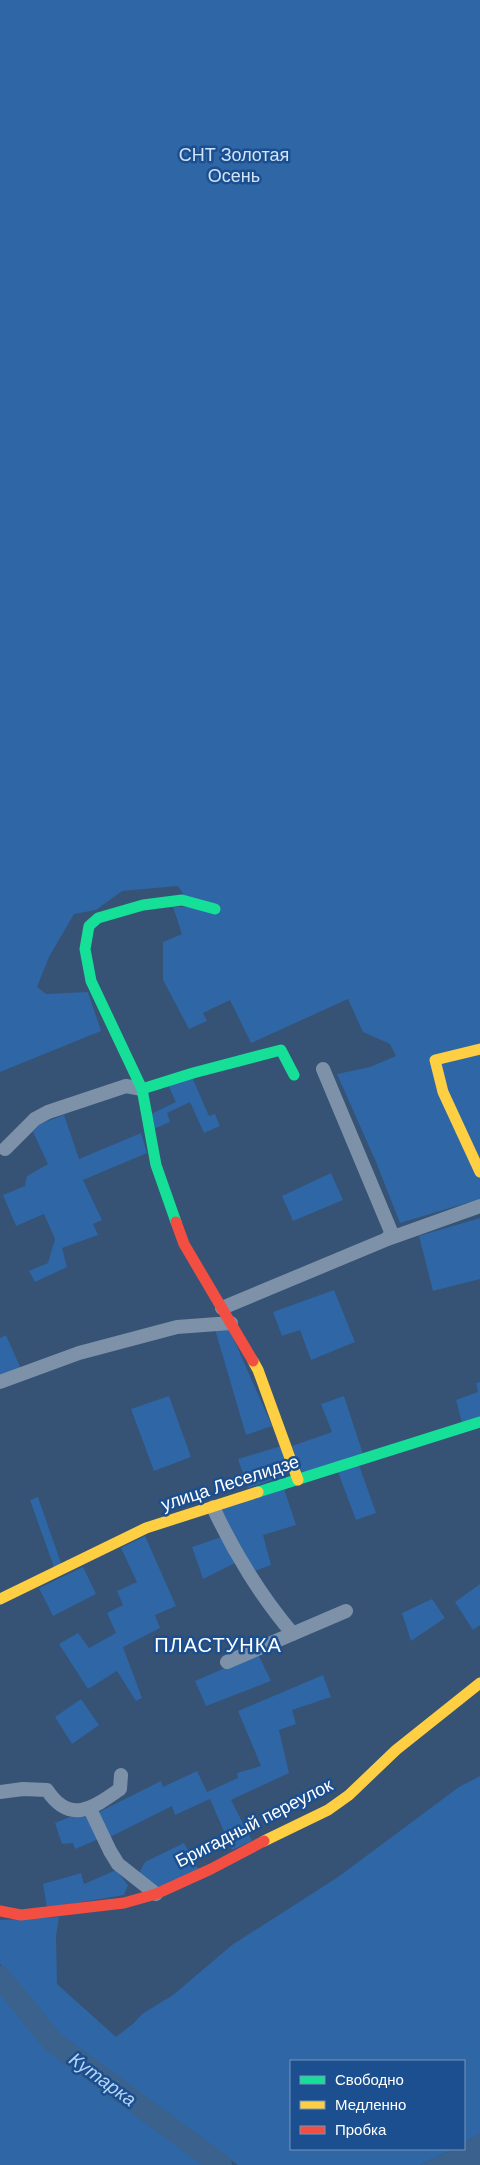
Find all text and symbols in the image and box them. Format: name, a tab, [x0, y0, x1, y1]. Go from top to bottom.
park label: СНТ Золотая Осень	[179, 145, 289, 186]
street label: улица Леселидзе	[159, 1451, 301, 1515]
district label: ПЛАСТУНКА	[154, 1634, 282, 1656]
street label: Бригадный переулок	[172, 1775, 336, 1871]
water label: Кутарка	[65, 2048, 140, 2110]
legend	[290, 2060, 465, 2150]
text: Свободно	[335, 2071, 404, 2088]
text: Медленно	[335, 2096, 406, 2113]
text: Пробка	[335, 2121, 387, 2138]

